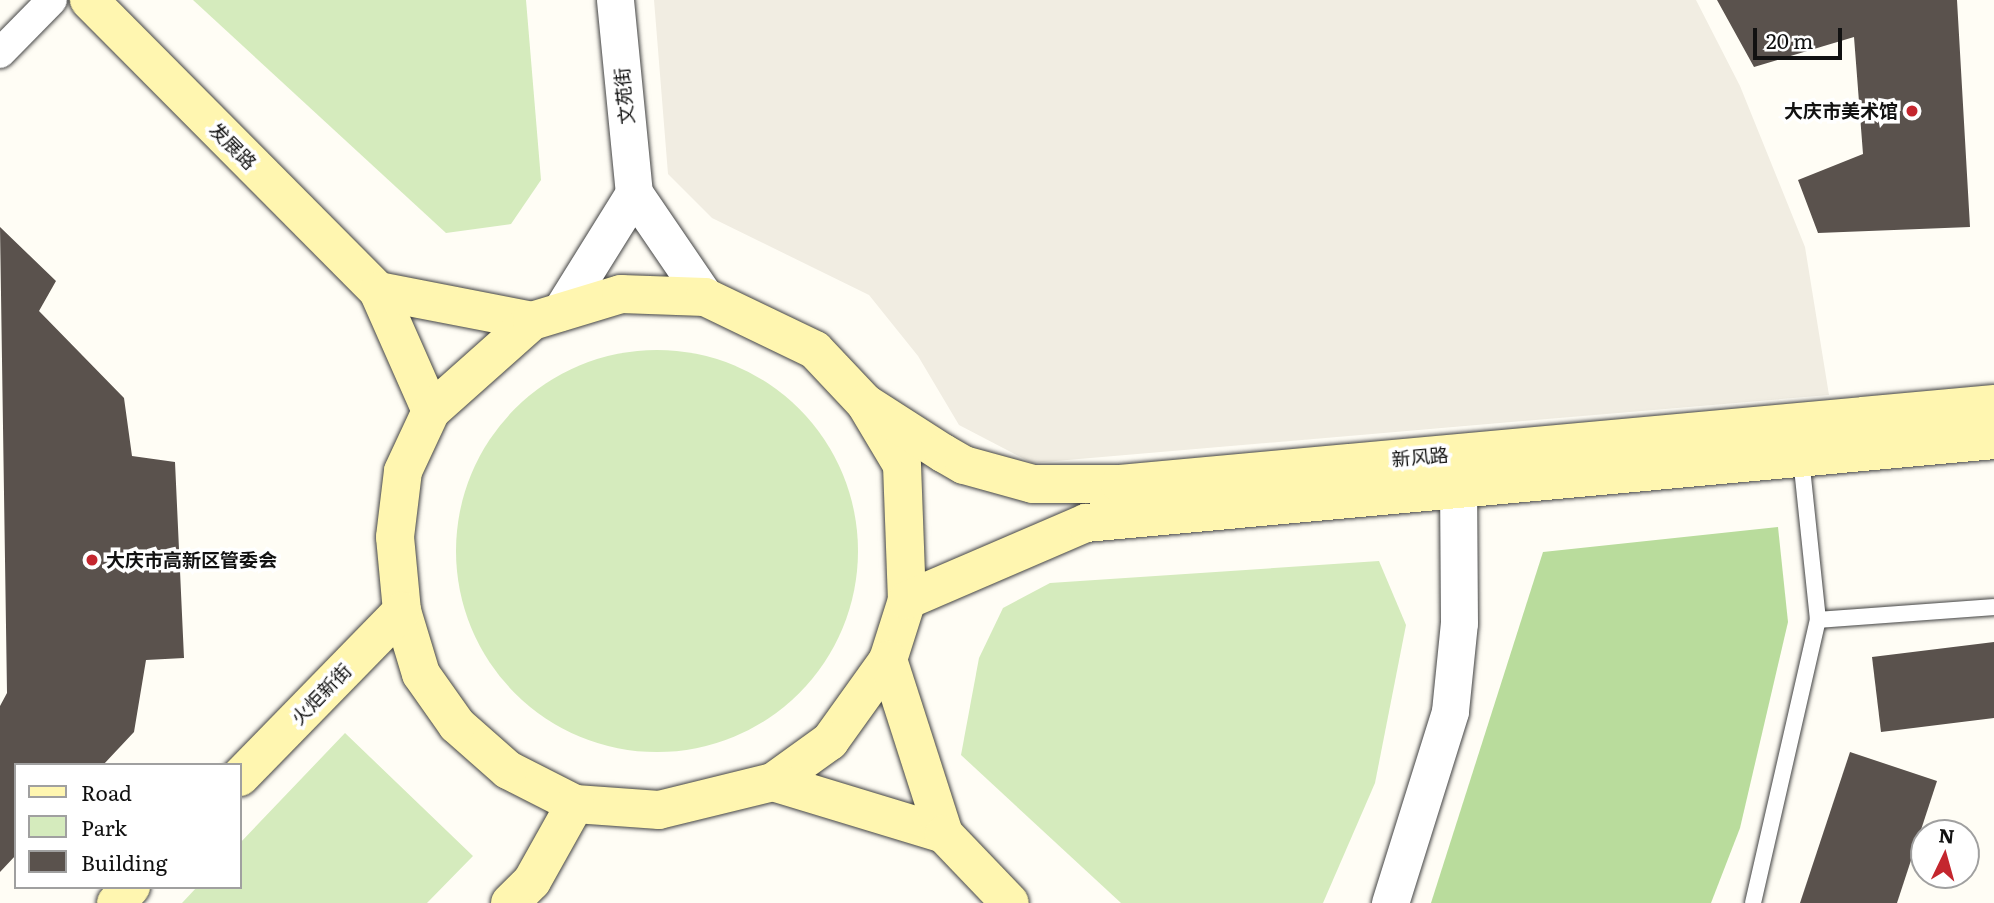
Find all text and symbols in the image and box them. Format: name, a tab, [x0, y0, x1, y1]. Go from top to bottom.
scale bar	[1756, 14, 1845, 58]
text: 20 m	[1766, 24, 1813, 55]
street label: 文苑街	[610, 66, 638, 126]
place label: 大庆市美术馆	[1784, 100, 1898, 122]
marker: 大庆市美术馆	[1904, 103, 1920, 119]
street label: 发展路	[205, 118, 261, 174]
street label: 新风路	[1391, 443, 1449, 471]
place label: 大庆市高新区管委会	[106, 549, 277, 571]
marker: 大庆市高新区管委会	[84, 552, 100, 568]
street label: 火炬新街	[286, 659, 356, 729]
legend	[14, 763, 242, 889]
text: Road	[81, 776, 132, 807]
text: Park	[81, 811, 127, 842]
north arrow	[1910, 819, 1980, 889]
text: N	[1937, 820, 1956, 850]
text: Building	[81, 846, 167, 877]

